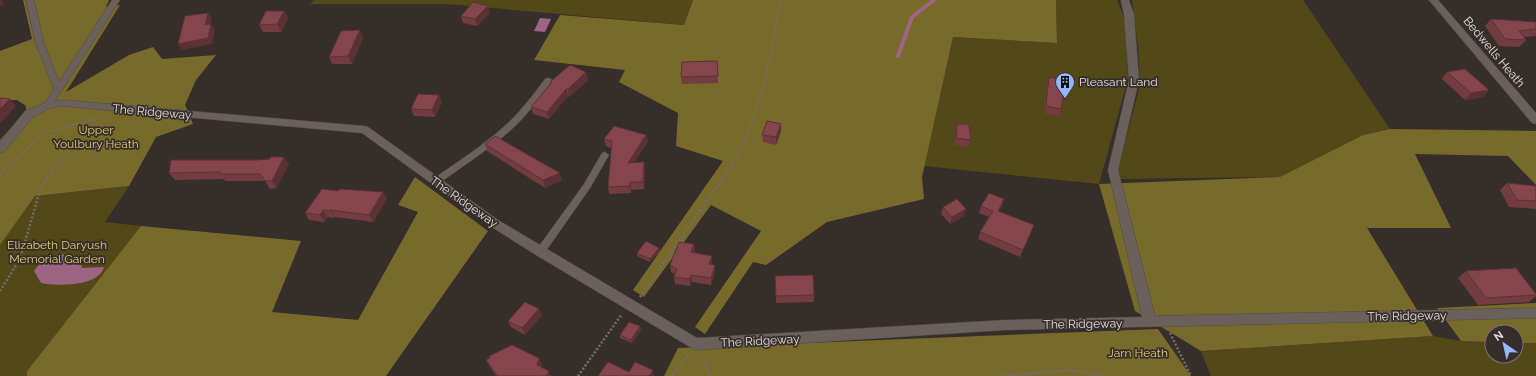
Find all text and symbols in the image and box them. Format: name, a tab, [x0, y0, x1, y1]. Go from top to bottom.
street label: Bedwells Heath	[1460, 14, 1528, 90]
building icon: Pleasant Land	[1054, 71, 1076, 99]
place label: Pleasant Land	[1079, 75, 1158, 89]
street label: The Ridgeway	[112, 102, 192, 122]
park label: Upper Youlbury Heath	[53, 123, 139, 151]
street label: The Ridgeway	[428, 174, 501, 231]
park label: Elizabeth Daryush Memorial Garden	[7, 238, 107, 266]
street label: The Ridgeway	[1367, 308, 1447, 324]
street label: The Ridgeway	[1043, 316, 1123, 332]
north arrow	[1484, 324, 1524, 364]
text: N	[1492, 328, 1506, 344]
street label: The Ridgeway	[720, 332, 800, 350]
park label: Jarn Heath	[1108, 346, 1168, 360]

